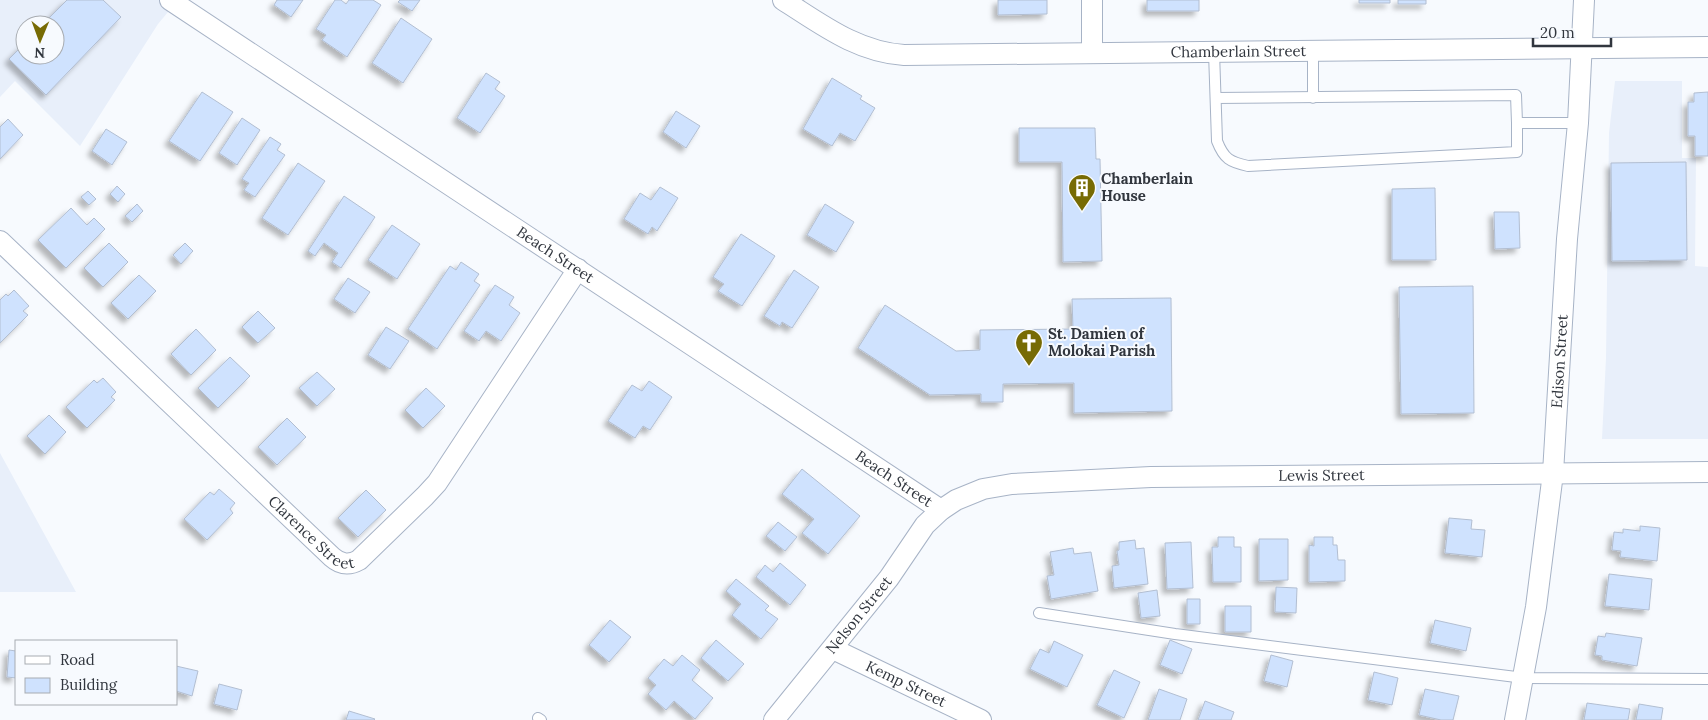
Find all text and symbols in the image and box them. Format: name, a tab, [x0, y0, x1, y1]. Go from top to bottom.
north arrow	[15, 15, 65, 65]
scale bar	[1533, 15, 1610, 47]
text: 20 m	[1540, 23, 1575, 42]
street label: Chamberlain Street	[1171, 41, 1307, 61]
text: N	[34, 44, 45, 62]
place label: Chamberlain House	[1101, 169, 1193, 205]
building icon: Chamberlain House	[1067, 173, 1097, 212]
street label: Beach Street	[513, 222, 598, 287]
street label: Edison Street	[1547, 314, 1571, 409]
place label: St. Damien of Molokai Parish	[1048, 324, 1156, 360]
church icon: St. Damien of Molokai Parish	[1014, 328, 1044, 367]
street label: Beach Street	[852, 446, 937, 511]
street label: Lewis Street	[1278, 465, 1365, 485]
street label: Clarence Street	[265, 491, 356, 573]
street label: Nelson Street	[821, 572, 896, 658]
legend	[15, 640, 178, 705]
text: Road	[60, 650, 95, 669]
street label: Kemp Street	[863, 656, 950, 711]
text: Building	[60, 675, 118, 694]

